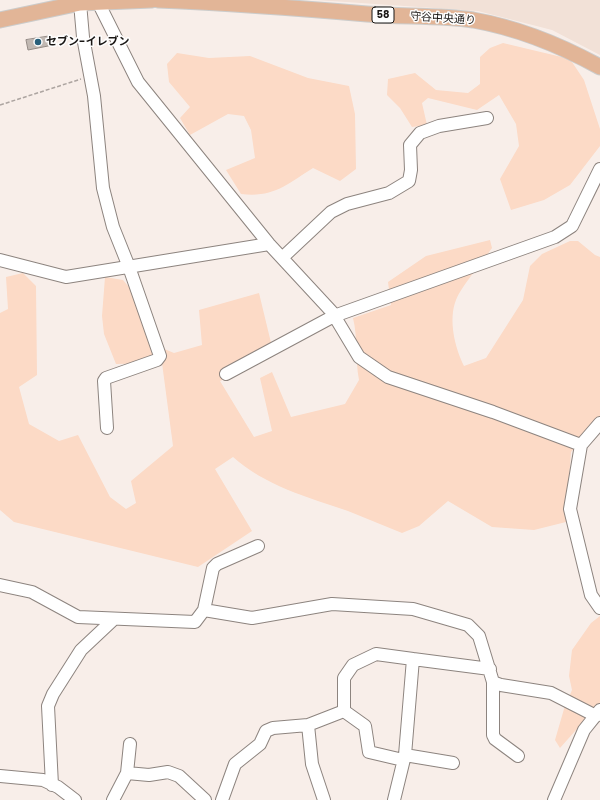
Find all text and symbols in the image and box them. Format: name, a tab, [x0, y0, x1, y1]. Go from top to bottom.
road number: 58	[372, 7, 394, 23]
street label: 守谷中央通り	[410, 10, 476, 28]
place label: セブン-イレブン	[46, 35, 129, 49]
marker: セブン-イレブン	[33, 37, 43, 47]

